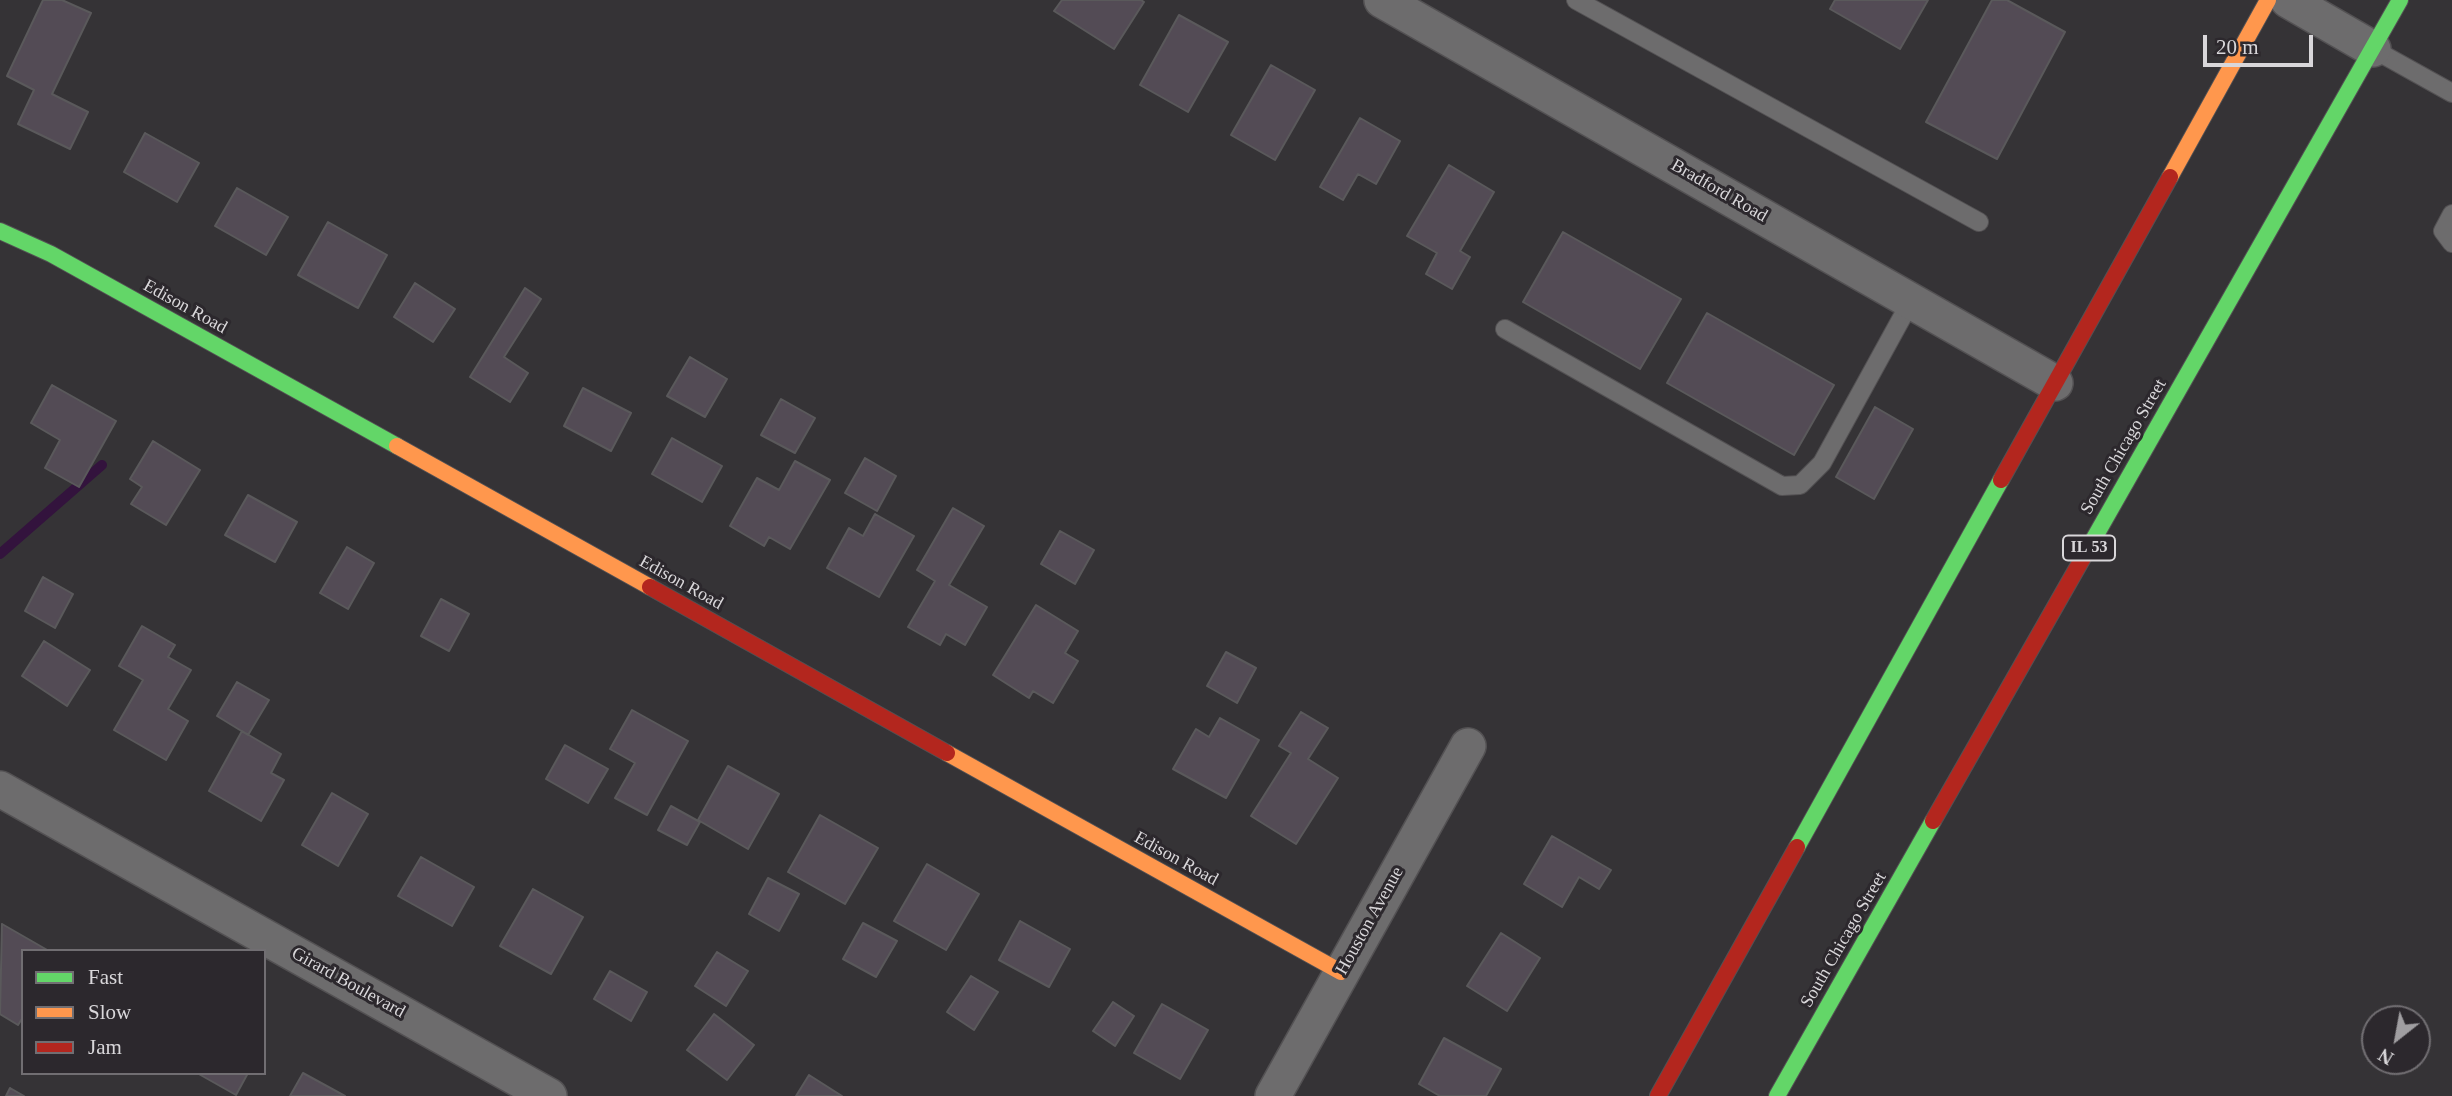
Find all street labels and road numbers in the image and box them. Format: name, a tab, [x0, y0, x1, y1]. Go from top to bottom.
street label: Bradford Road	[1667, 155, 1771, 227]
street label: Edison Road	[139, 275, 231, 339]
street label: South Chicago Street	[2076, 375, 2172, 519]
road number: IL 53	[2063, 536, 2115, 561]
street label: Edison Road	[635, 551, 727, 615]
street label: Edison Road	[1130, 827, 1222, 891]
street label: Houston Avenue	[1331, 863, 1409, 979]
street label: South Chicago Street	[1796, 868, 1892, 1012]
street label: Girard Boulevard	[287, 943, 409, 1023]

